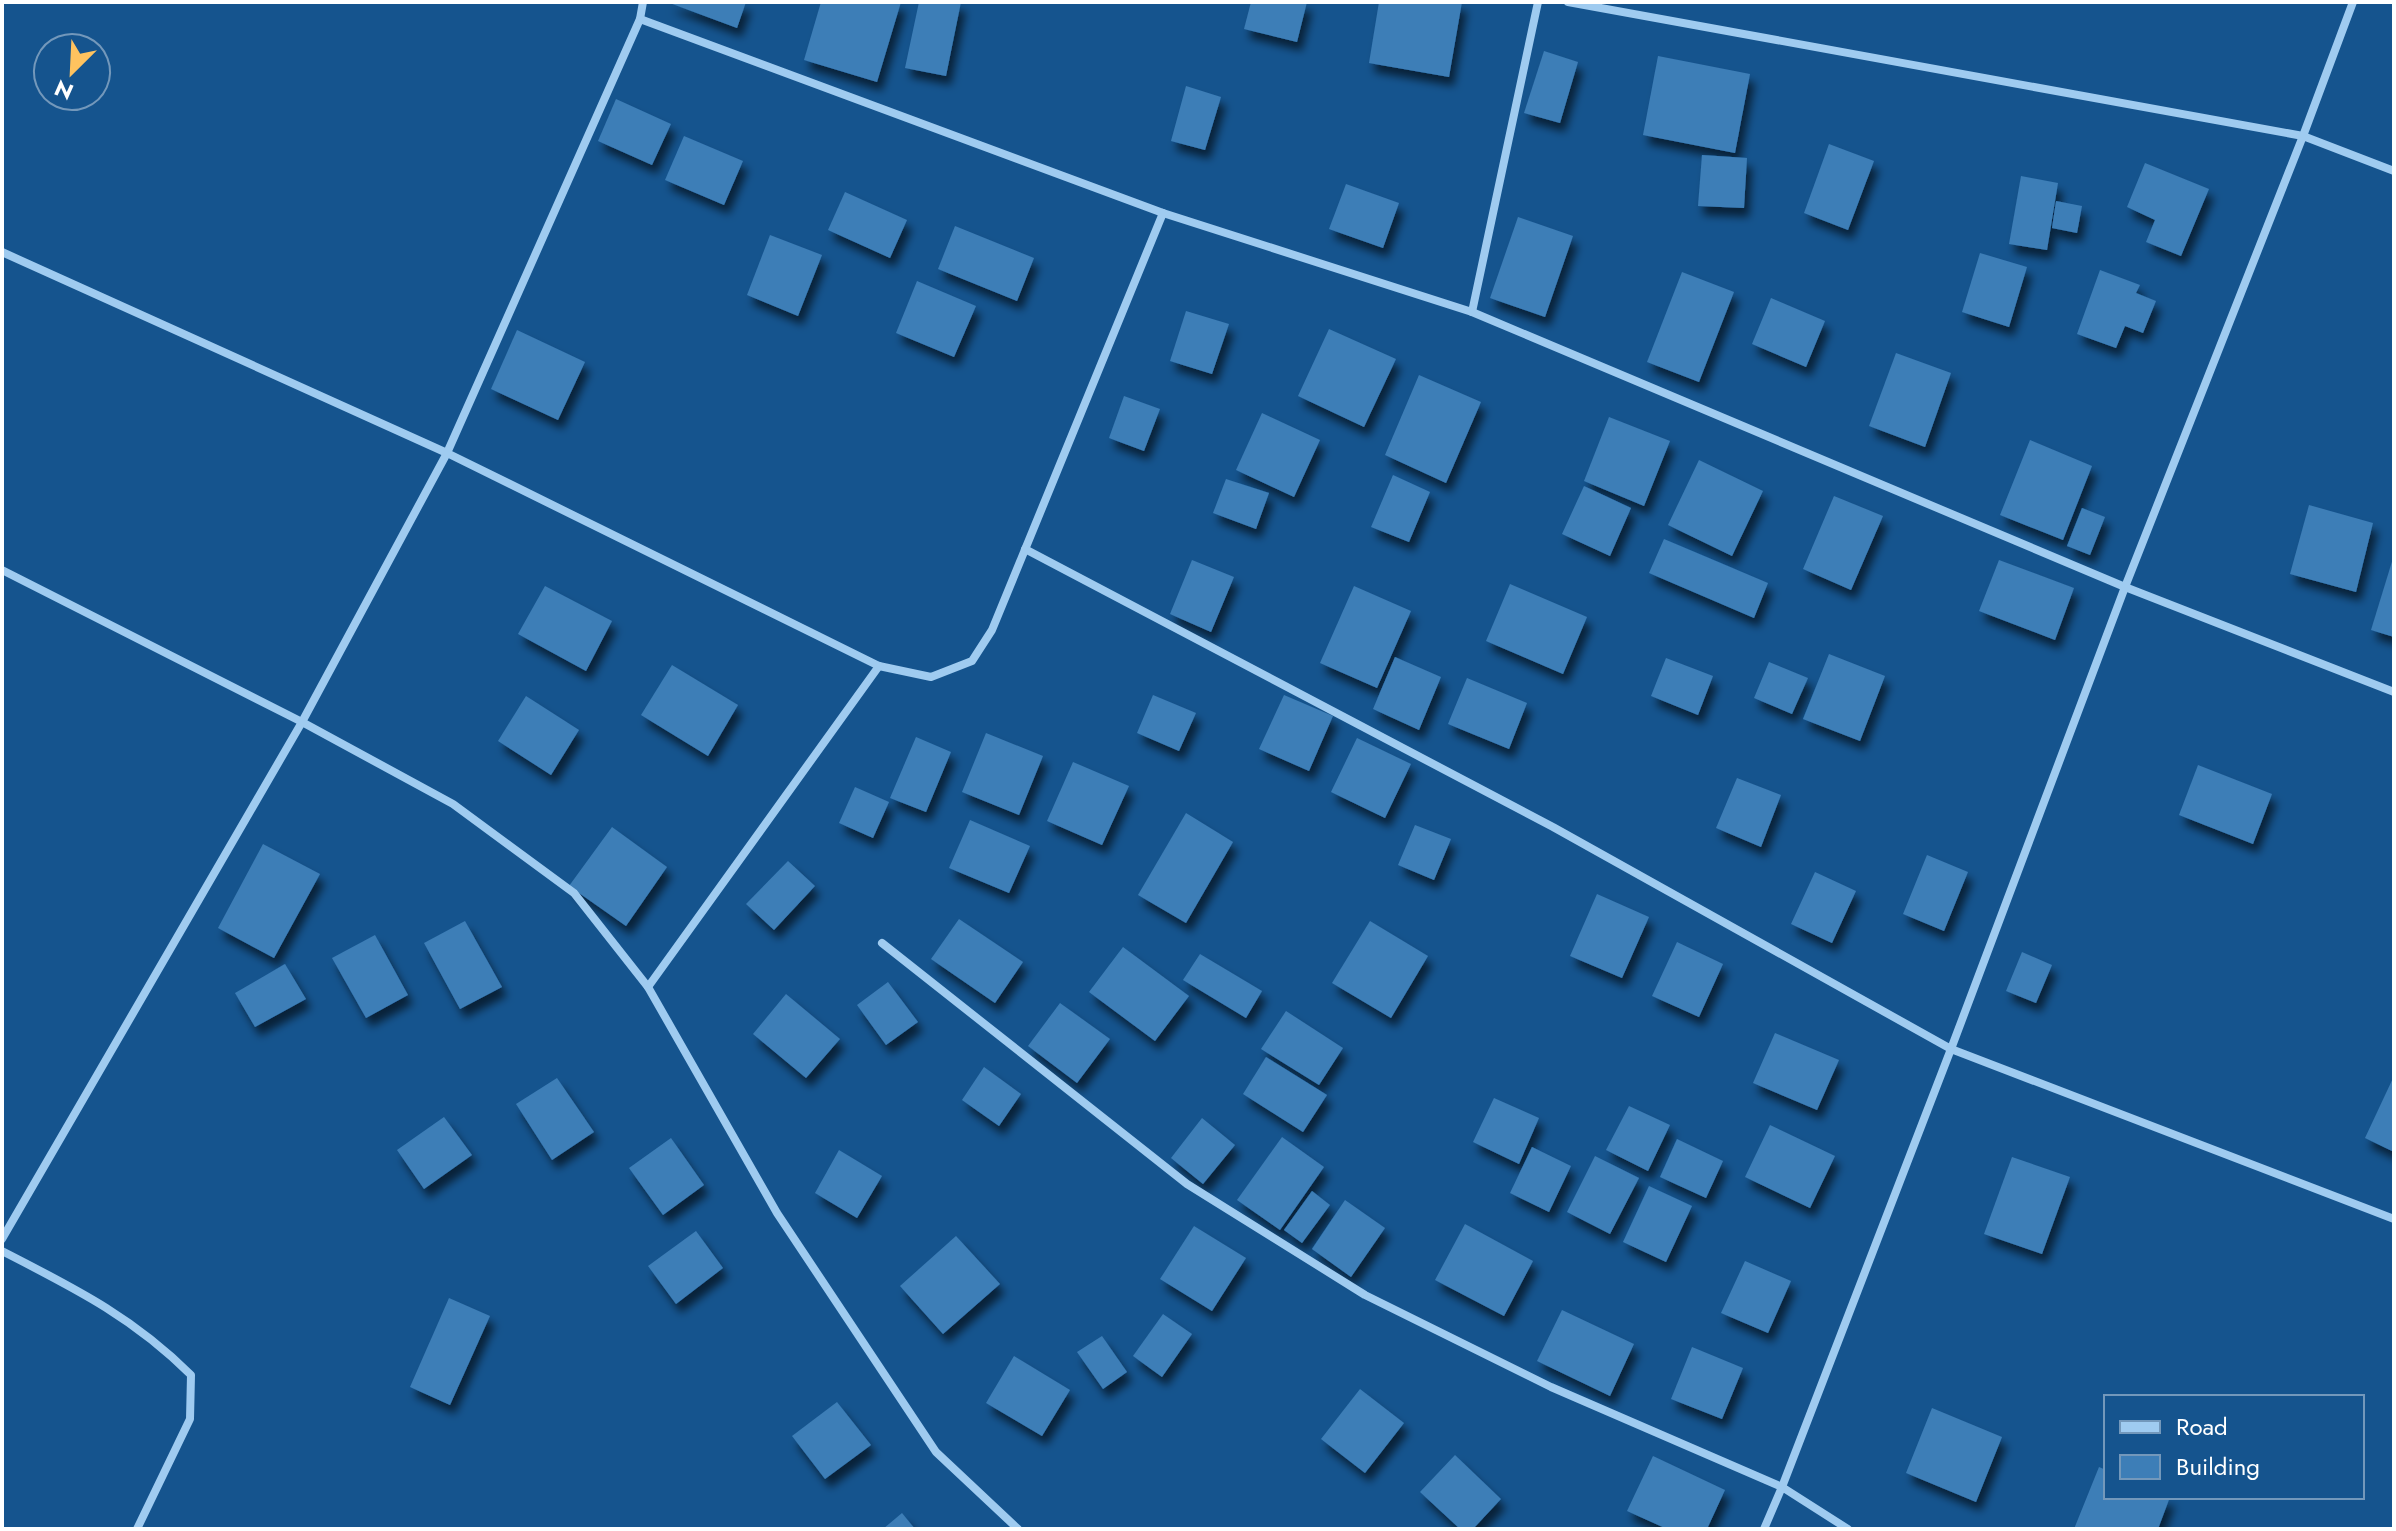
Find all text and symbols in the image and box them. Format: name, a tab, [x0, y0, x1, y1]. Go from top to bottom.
north arrow	[32, 32, 112, 112]
text: N	[49, 72, 78, 108]
legend	[2104, 1395, 2364, 1499]
text: Road	[2176, 1409, 2228, 1444]
text: Building	[2176, 1449, 2260, 1484]

